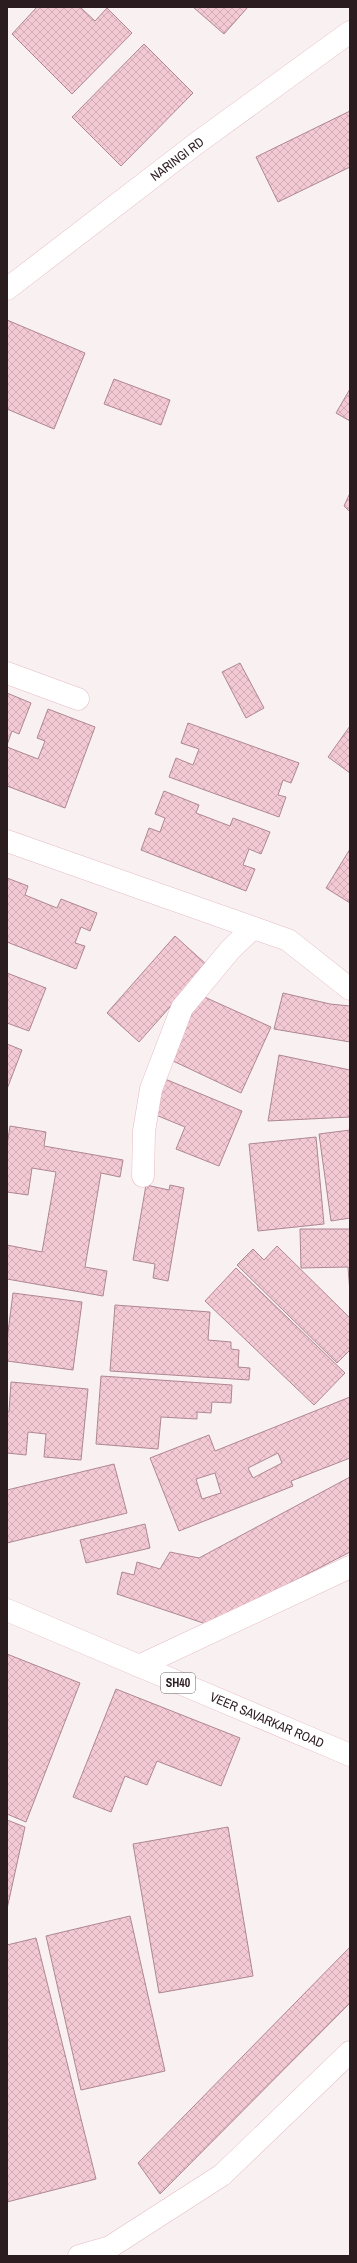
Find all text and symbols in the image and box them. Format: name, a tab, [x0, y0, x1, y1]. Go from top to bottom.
street label: NARINGI RD	[147, 133, 207, 185]
road number: SH40	[161, 1673, 195, 1693]
street label: VEER SAVARKAR ROAD	[207, 1688, 327, 1752]

